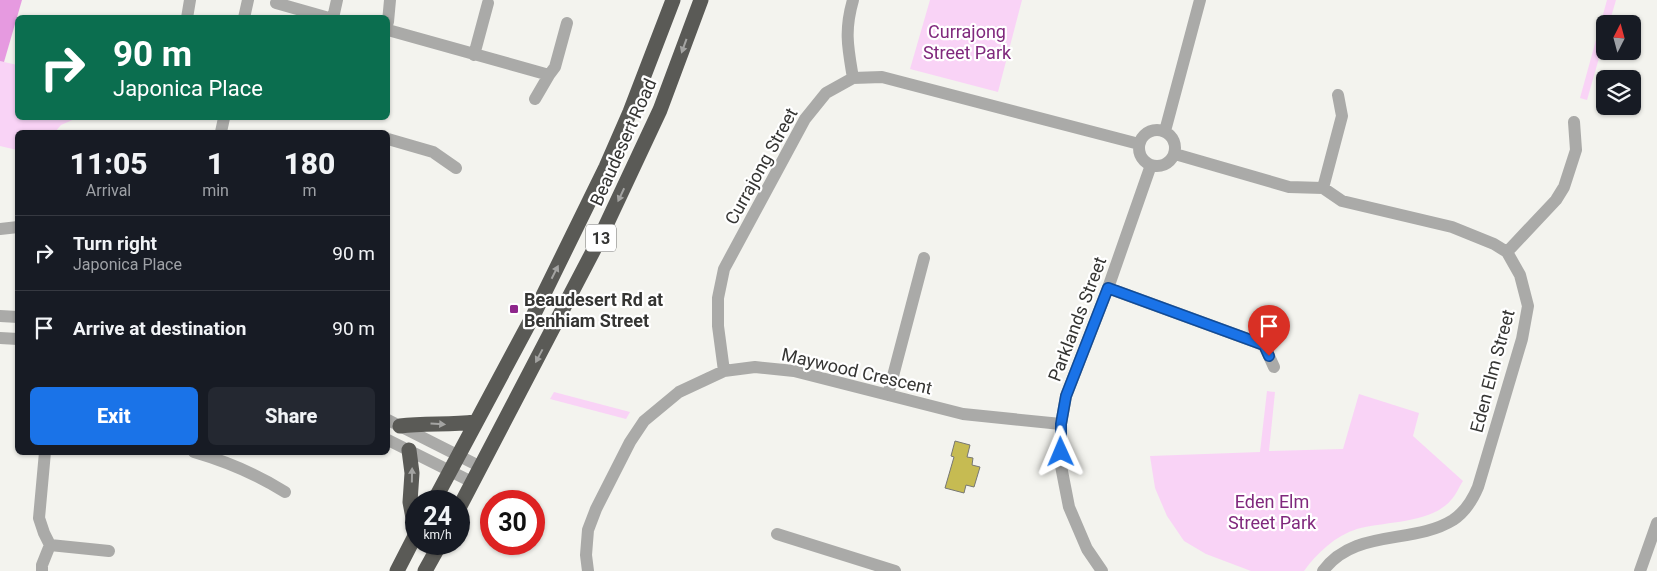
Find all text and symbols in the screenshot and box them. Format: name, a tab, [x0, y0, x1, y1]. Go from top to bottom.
north arrow	[1596, 15, 1641, 60]
map controls	[1596, 15, 1641, 115]
park label: Currajong Street Park	[923, 21, 1012, 63]
text: 90 m	[113, 34, 192, 75]
icon: right	[30, 35, 95, 100]
one-way arrow	[680, 39, 688, 54]
button: layers	[1596, 70, 1641, 115]
street label: Beaudesert Road	[586, 75, 660, 209]
text: Japonica Place	[113, 76, 263, 101]
street label: Currajong Street	[720, 104, 802, 228]
text: 11:05	[70, 146, 148, 181]
text: 1	[207, 146, 224, 181]
text: 180	[283, 146, 335, 181]
text: Arrival	[86, 181, 131, 200]
text: min	[202, 181, 229, 200]
text: m	[302, 181, 316, 200]
one-way arrow	[616, 188, 624, 202]
road number: 13	[586, 224, 616, 252]
text: Turn right	[73, 232, 157, 255]
icon: right	[30, 239, 58, 267]
text: 90 m	[332, 242, 375, 265]
street label: Parklands Street	[1044, 254, 1110, 384]
text: Japonica Place	[73, 255, 182, 274]
one-way arrow	[551, 265, 559, 280]
place label: Beaudesert Rd at Benhiam Street	[524, 289, 663, 331]
marker: Beaudesert Rd at Benhiam Street	[508, 303, 520, 315]
pin	[1248, 305, 1290, 356]
street label: Eden Elm Street	[1465, 307, 1519, 435]
icon: arrive	[1255, 312, 1283, 340]
icon: arrive	[30, 314, 58, 342]
text: Arrive at destination	[73, 317, 246, 340]
text: 90 m	[332, 317, 375, 340]
street label: Maywood Crescent	[780, 343, 934, 399]
one-way arrow	[535, 348, 543, 363]
button: Exit	[30, 387, 198, 445]
button: Share	[208, 387, 375, 445]
one-way arrow	[430, 420, 446, 428]
position arrow	[1034, 425, 1086, 477]
one-way arrow	[408, 466, 416, 482]
speed limit sign: 30	[480, 490, 545, 555]
park label: Eden Elm Street Park	[1228, 491, 1317, 533]
text: 24	[423, 502, 452, 531]
text: km/h	[423, 528, 452, 542]

